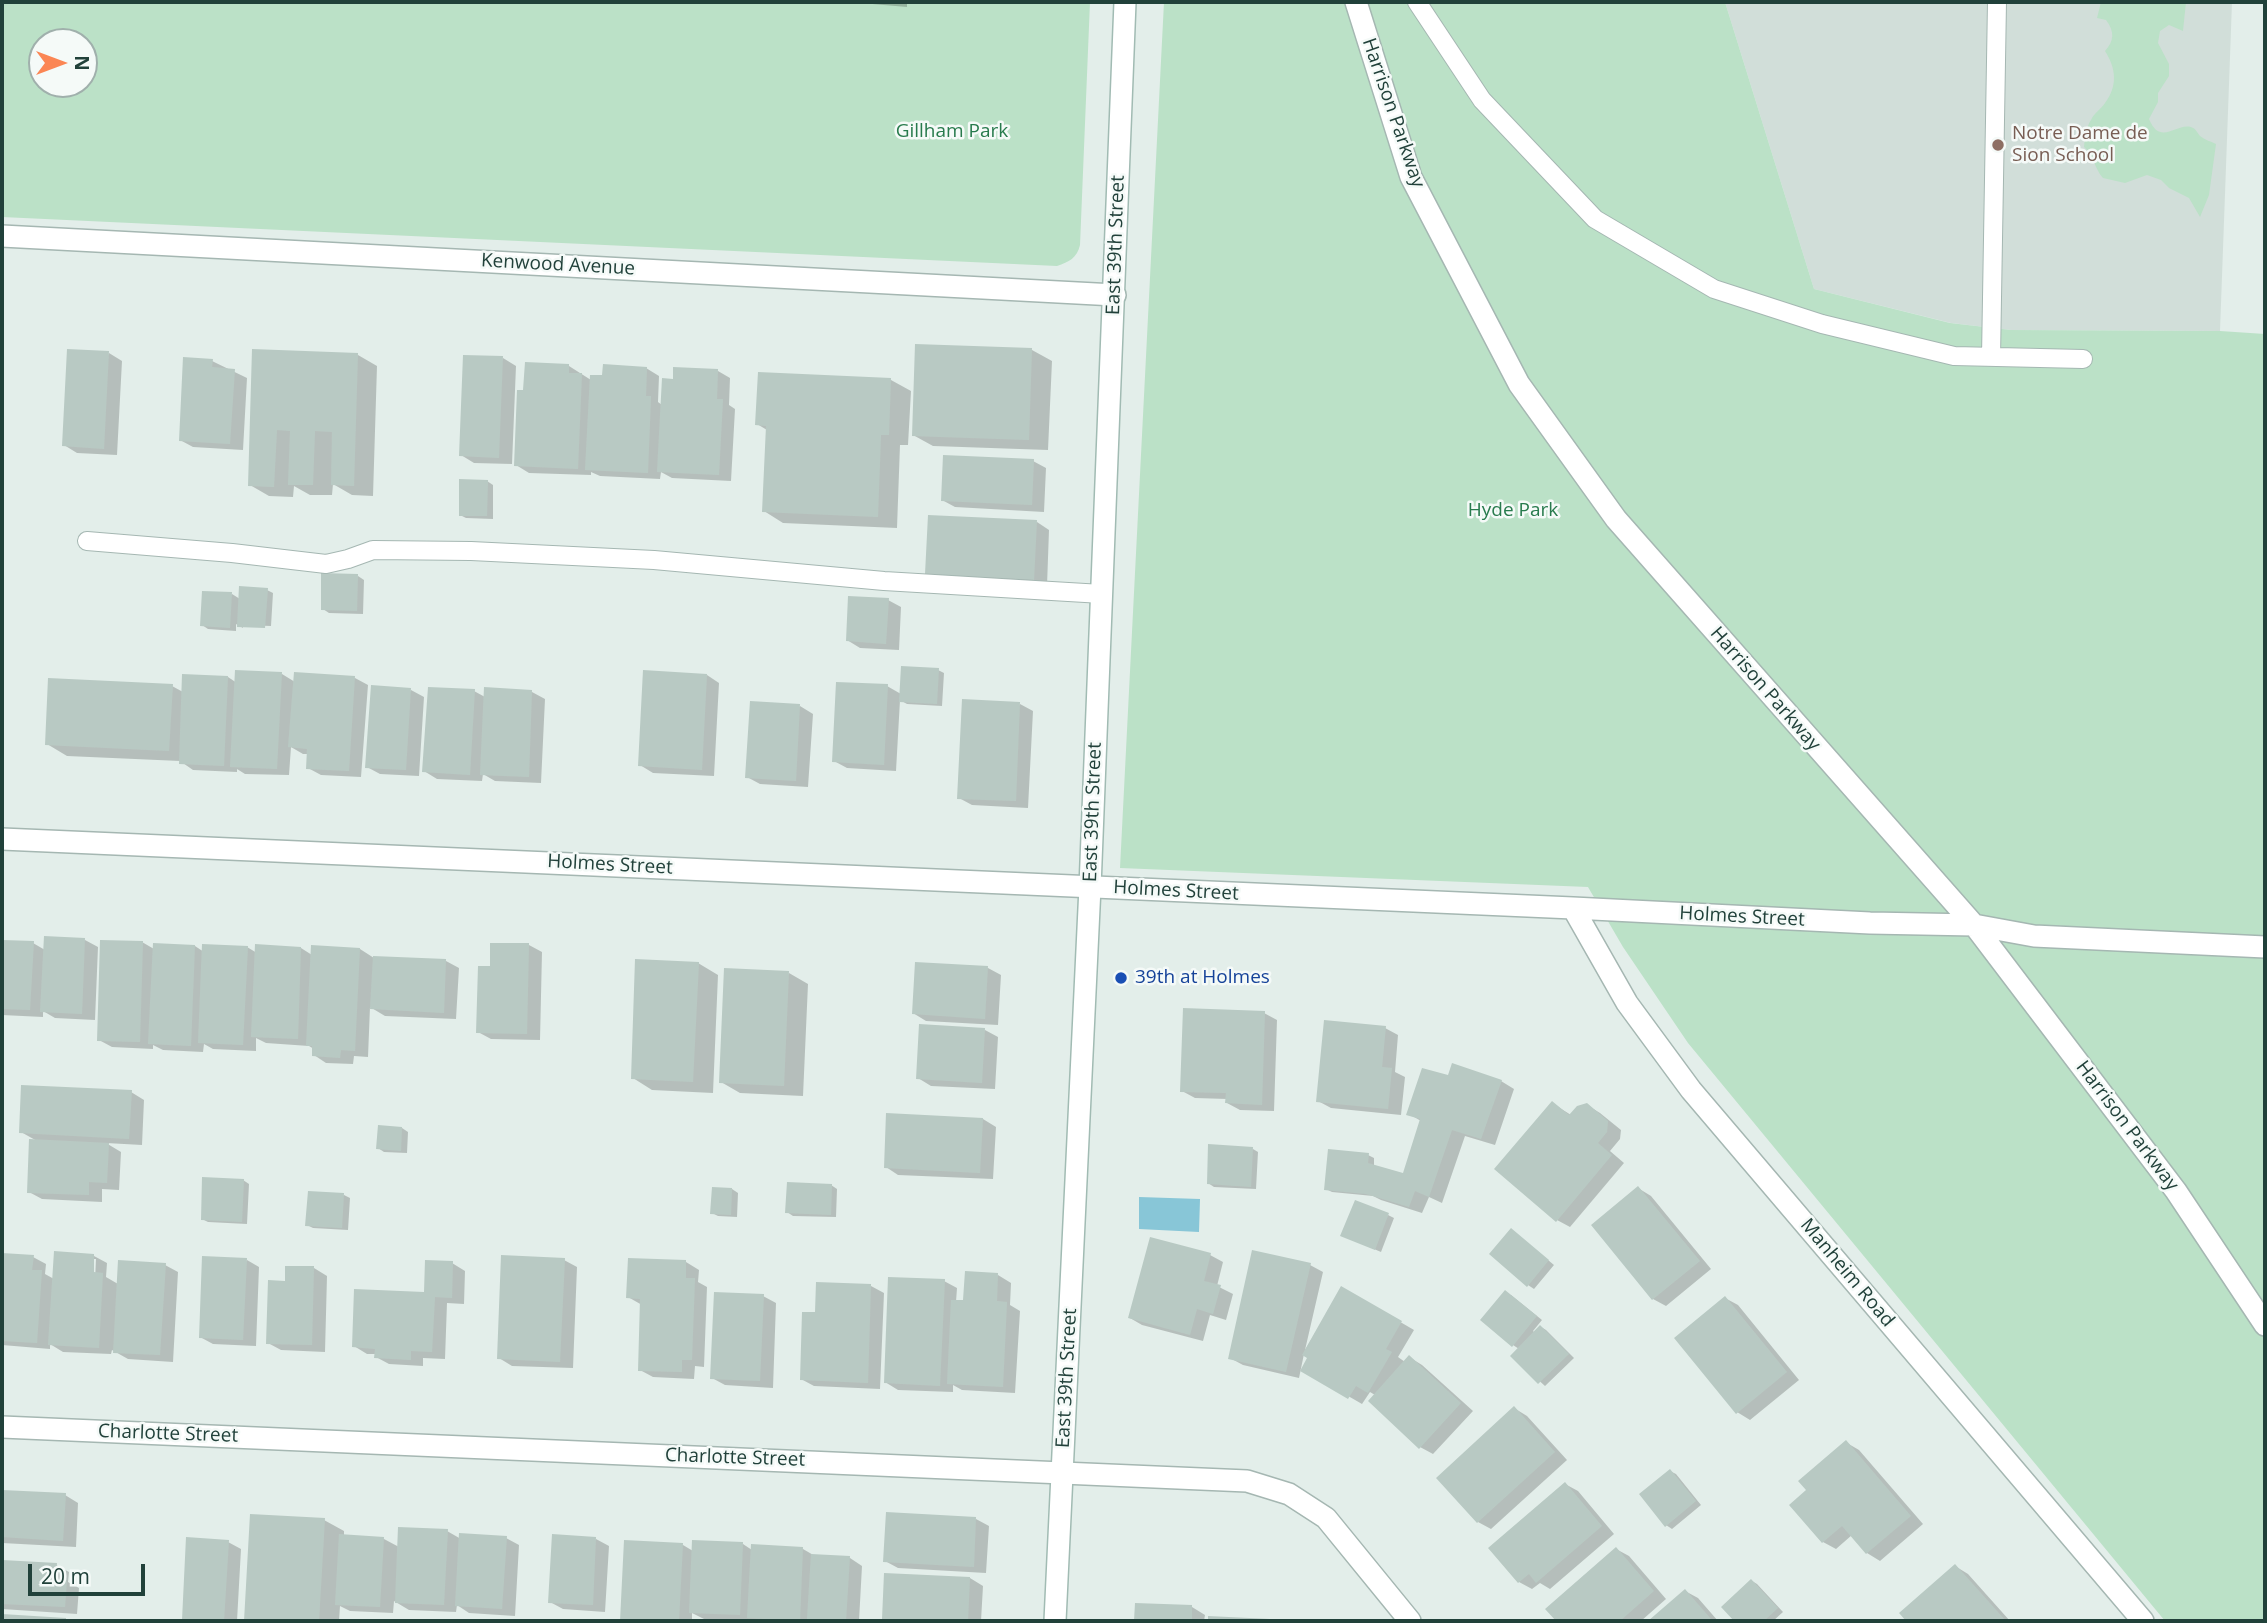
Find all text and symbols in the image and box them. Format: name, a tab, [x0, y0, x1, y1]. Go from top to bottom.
north arrow	[28, 28, 98, 98]
street label: Harrison Parkway	[1357, 35, 1429, 191]
text: N	[69, 55, 95, 71]
park label: Gillham Park	[896, 121, 1008, 143]
place label: Notre Dame de Sion School	[2012, 123, 2148, 167]
marker: Notre Dame de Sion School	[1990, 137, 2006, 153]
street label: East 39th Street	[1102, 175, 1130, 315]
street label: Kenwood Avenue	[480, 250, 636, 280]
park label: Hyde Park	[1468, 500, 1558, 522]
street label: Harrison Parkway	[1705, 622, 1825, 756]
street label: East 39th Street	[1079, 742, 1107, 882]
street label: Holmes Street	[547, 850, 673, 880]
street label: Holmes Street	[1113, 876, 1239, 906]
street label: Holmes Street	[1679, 902, 1805, 932]
place label: 39th at Holmes	[1135, 967, 1270, 989]
marker: 39th at Holmes	[1113, 970, 1129, 986]
street label: Harrison Parkway	[2071, 1057, 2183, 1195]
street label: Manheim Road	[1795, 1214, 1899, 1332]
street label: East 39th Street	[1052, 1307, 1082, 1449]
street label: Charlotte Street	[97, 1420, 239, 1448]
street label: Charlotte Street	[664, 1444, 806, 1472]
scale bar	[32, 1550, 149, 1594]
text: 20 m	[41, 1562, 90, 1590]

